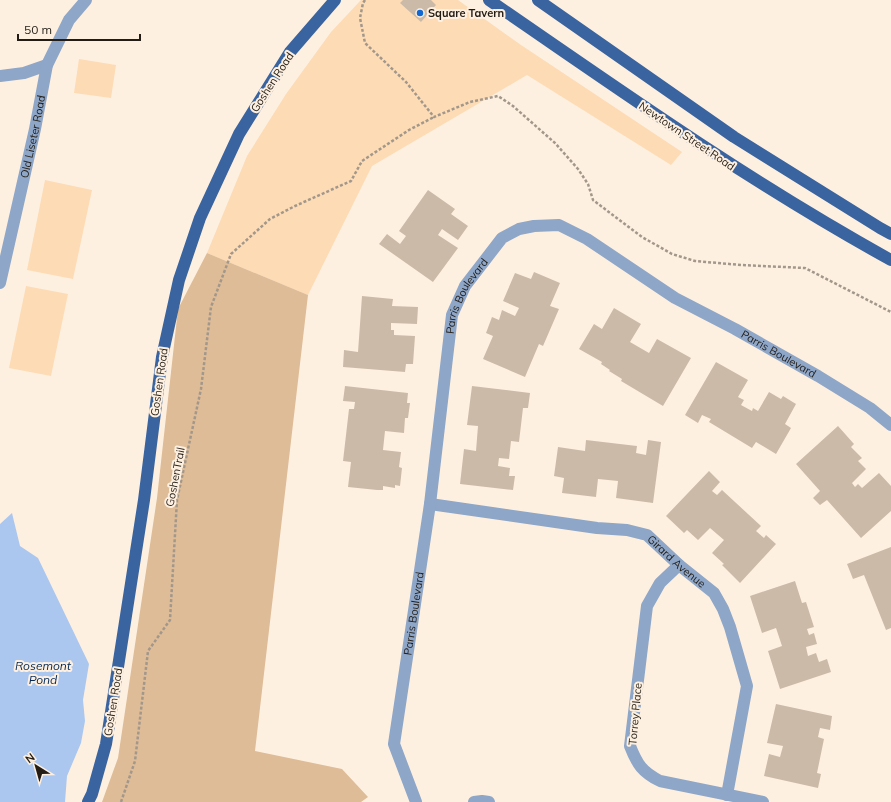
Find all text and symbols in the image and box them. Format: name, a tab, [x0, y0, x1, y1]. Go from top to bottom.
place label: Square Tavern	[428, 6, 504, 20]
marker: Square Tavern	[415, 8, 425, 18]
scale bar	[18, 16, 140, 42]
text: 50 m	[24, 22, 52, 37]
street label: Goshen Road	[247, 49, 297, 115]
street label: Old Liseter Road	[17, 94, 48, 179]
street label: Newtown Street Road	[636, 99, 738, 173]
street label: Parris Boulevard	[443, 255, 491, 335]
street label: Parris Boulevard	[739, 327, 819, 381]
street label: Goshen Road	[147, 347, 171, 417]
street label: GoshenTrail	[162, 446, 188, 508]
street label: Girard Avenue	[644, 532, 709, 591]
street label: Parris Boulevard	[400, 571, 427, 656]
water label: Rosemont Pond	[15, 658, 72, 687]
street label: Goshen Road	[101, 667, 125, 737]
street label: Torrey Place	[625, 682, 645, 746]
north arrow	[16, 746, 56, 786]
text: N	[22, 750, 38, 766]

